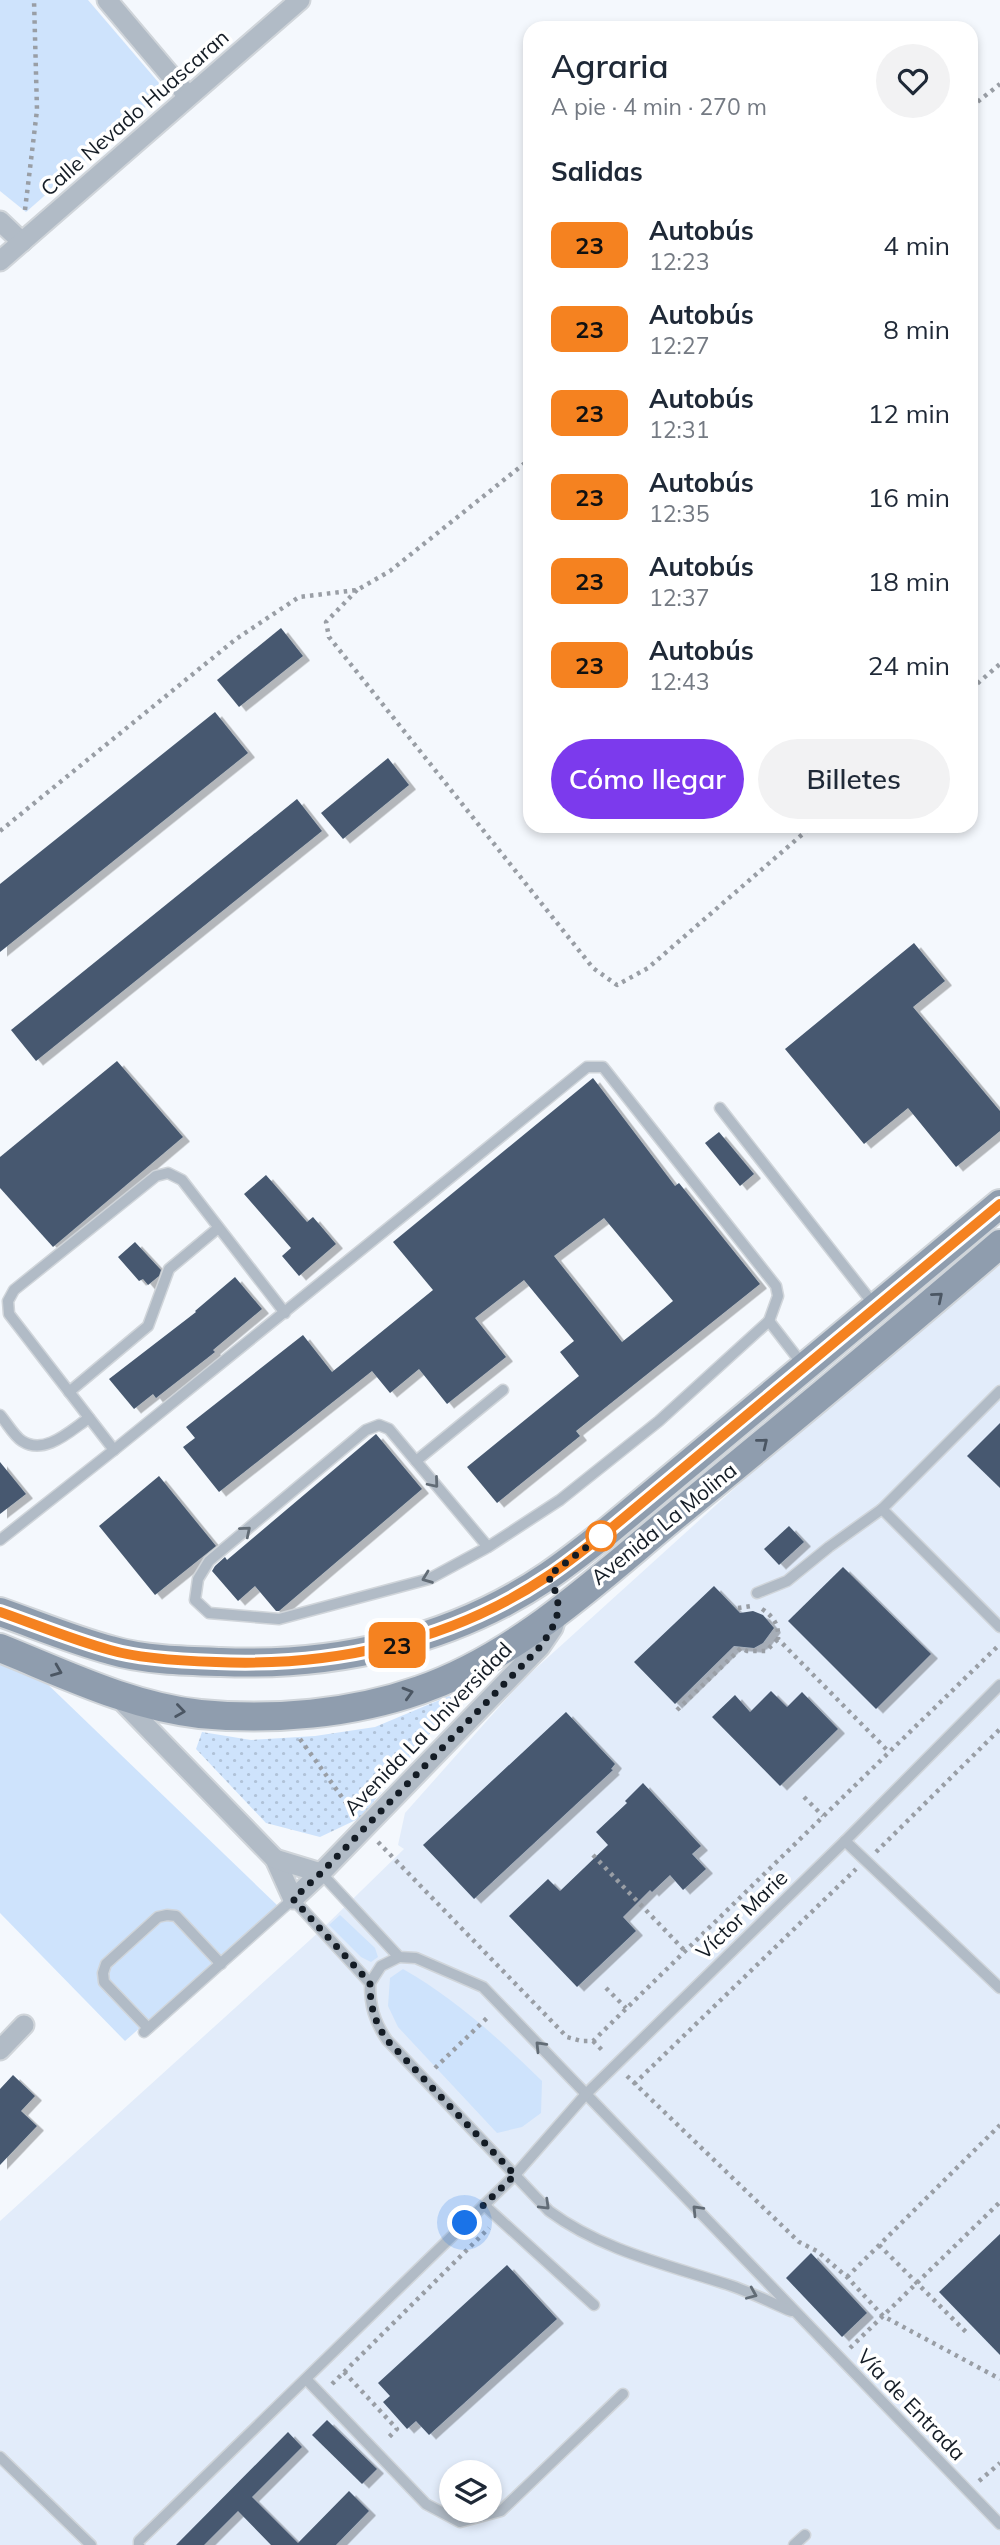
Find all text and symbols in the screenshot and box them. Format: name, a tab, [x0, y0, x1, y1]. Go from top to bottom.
street label: Calle Nevado Huascaran	[35, 23, 234, 201]
button: heart	[876, 44, 950, 118]
text: Agraria	[551, 45, 669, 86]
text: A pie · 4 min · 270 m	[551, 92, 767, 121]
text: Salidas	[551, 155, 643, 188]
text: Autobús	[649, 214, 754, 247]
text: 4 min	[883, 229, 950, 262]
text: 23	[575, 230, 604, 260]
text: 12:23	[649, 247, 709, 276]
text: Autobús	[649, 298, 754, 331]
text: 8 min	[883, 313, 950, 346]
text: 23	[575, 314, 604, 344]
text: 12:27	[649, 331, 709, 360]
text: Autobús	[649, 382, 754, 415]
text: 12 min	[868, 397, 950, 430]
text: 23	[575, 398, 604, 428]
text: 12:31	[649, 415, 709, 444]
text: Autobús	[649, 466, 754, 499]
text: 16 min	[868, 481, 950, 514]
text: 23	[575, 482, 604, 512]
text: 12:35	[649, 499, 709, 528]
text: Autobús	[649, 550, 754, 583]
text: 18 min	[868, 565, 950, 598]
text: 23	[575, 566, 604, 596]
text: 12:37	[649, 583, 709, 612]
text: Autobús	[649, 634, 754, 667]
text: 24 min	[868, 649, 950, 682]
text: 23	[575, 650, 604, 680]
text: 12:43	[649, 667, 709, 696]
button: Cómo llegar	[551, 739, 744, 819]
button: Billetes	[758, 739, 950, 819]
one-way arrow	[929, 1293, 942, 1305]
one-way arrow	[756, 1439, 768, 1452]
street label: Avenida La Molina	[585, 1457, 741, 1590]
one-way arrow	[426, 1475, 438, 1488]
unlabelled marker	[586, 1521, 616, 1551]
one-way arrow	[237, 1527, 250, 1539]
one-way arrow	[422, 1570, 434, 1584]
line badge: 23	[366, 1622, 428, 1668]
text: 23	[383, 1630, 411, 1660]
street label: Avenida La Universidad	[338, 1636, 517, 1820]
one-way arrow	[50, 1662, 62, 1676]
one-way arrow	[402, 1687, 414, 1702]
one-way arrow	[174, 1703, 186, 1718]
street label: Víctor Marie	[690, 1864, 792, 1964]
one-way arrow	[535, 2041, 548, 2054]
one-way arrow	[536, 2197, 549, 2210]
your location	[447, 2205, 482, 2240]
one-way arrow	[692, 2205, 705, 2218]
one-way arrow	[745, 2286, 757, 2300]
street label: Vía de Entrada	[852, 2343, 971, 2465]
map controls	[439, 2460, 502, 2523]
button: layers	[439, 2460, 502, 2523]

